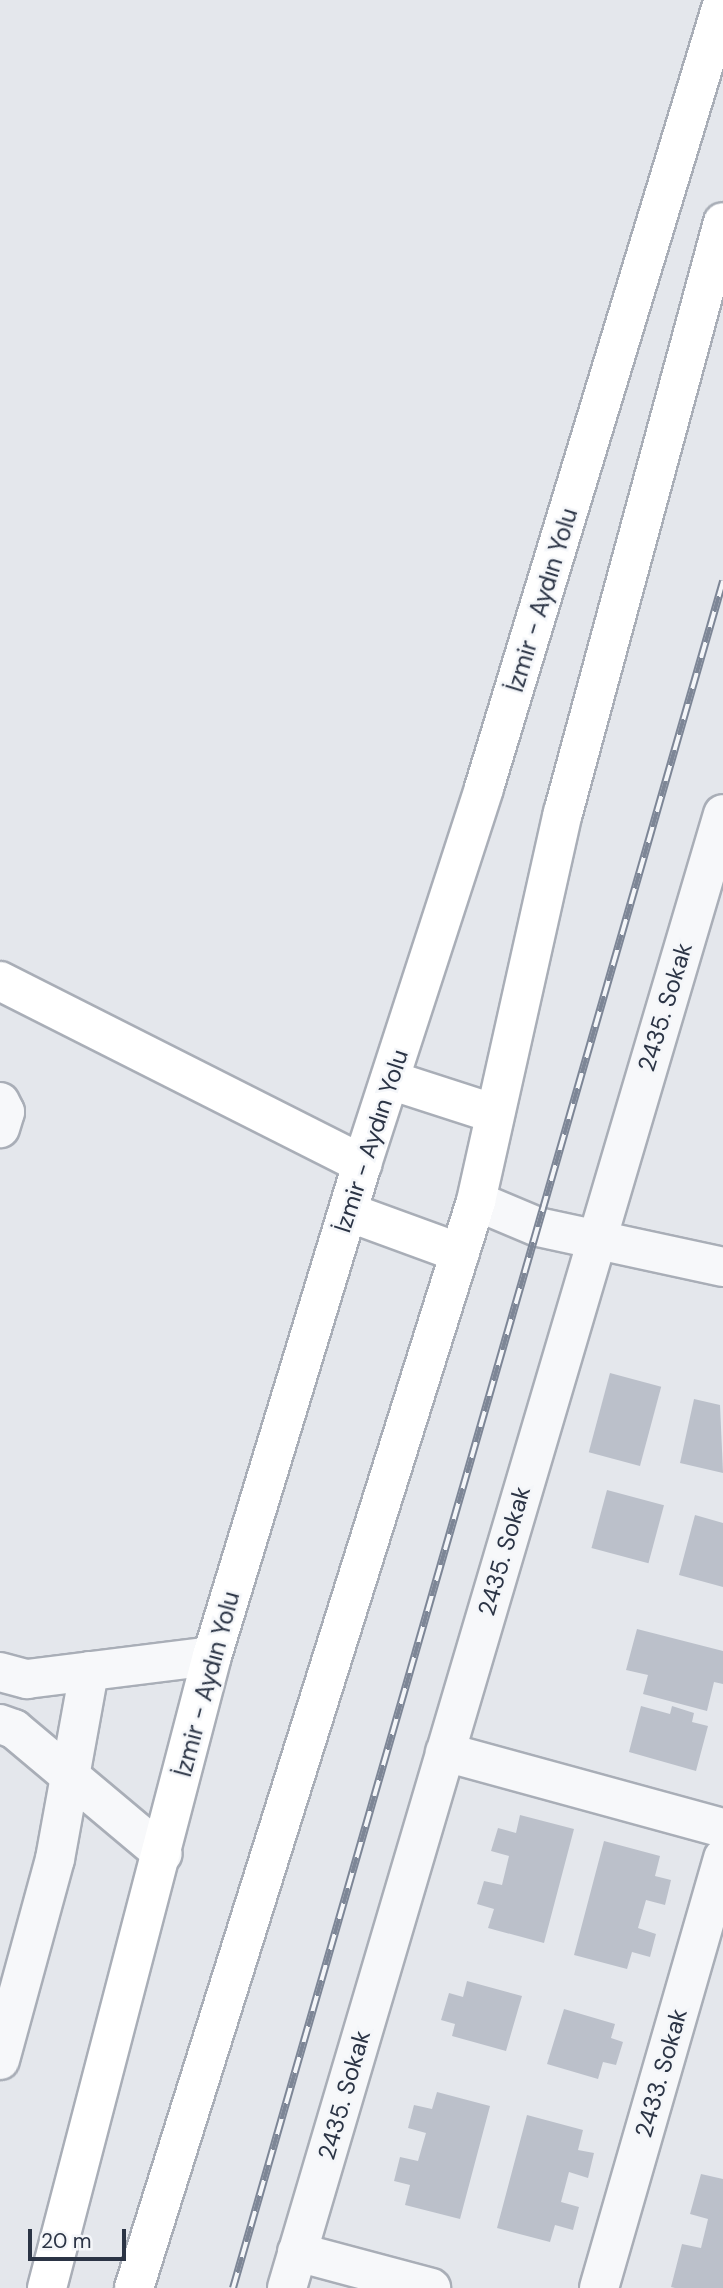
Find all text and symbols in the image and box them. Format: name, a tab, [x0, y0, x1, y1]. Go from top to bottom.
street label: İzmir - Aydın Yolu	[500, 505, 584, 695]
street label: 2435. Sokak	[632, 939, 698, 1075]
street label: İzmir - Aydın Yolu	[328, 1046, 414, 1236]
street label: 2435. Sokak	[472, 1483, 536, 1619]
street label: İzmir - Aydın Yolu	[168, 1588, 246, 1780]
street label: 2433. Sokak	[629, 2005, 693, 2141]
street label: 2435. Sokak	[312, 2027, 376, 2163]
scale bar	[32, 2214, 130, 2258]
text: 20 m	[41, 2227, 92, 2255]

